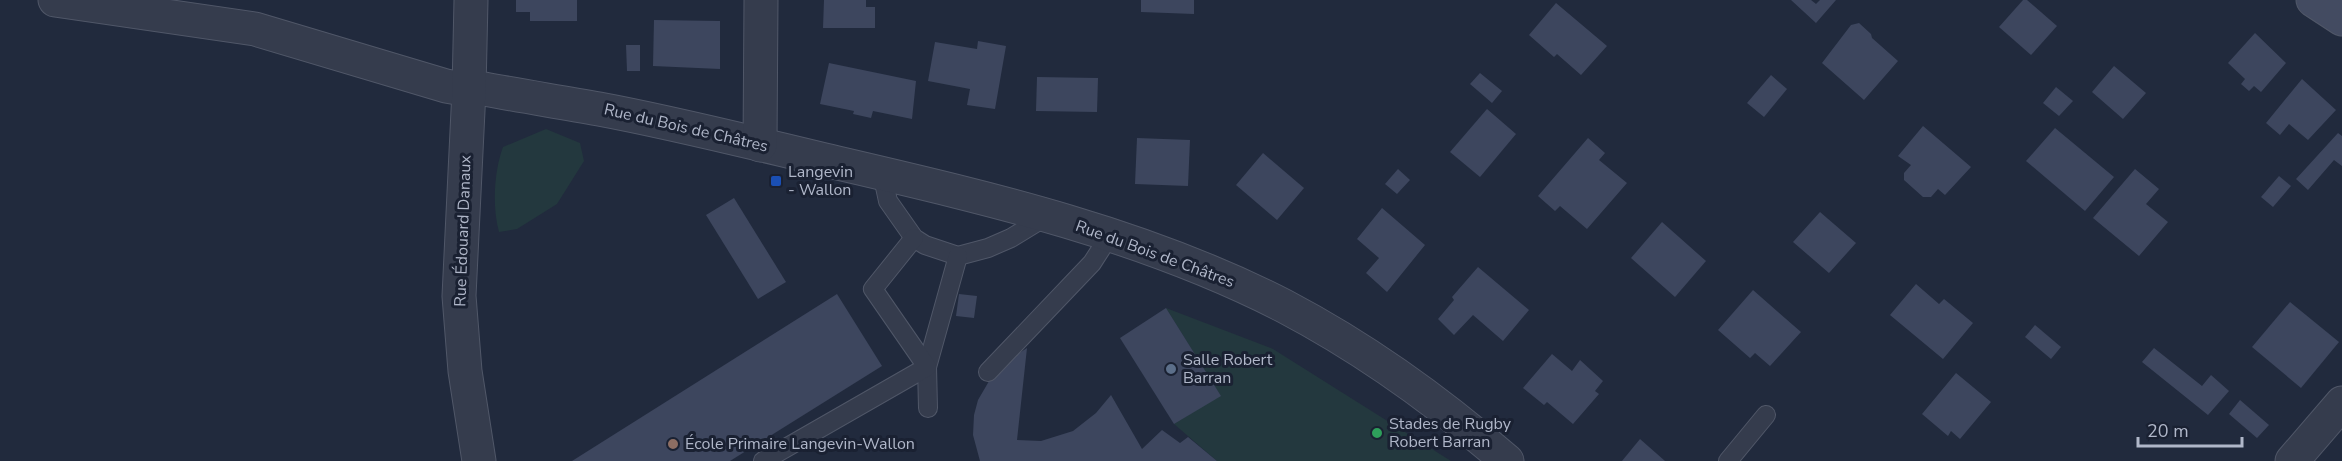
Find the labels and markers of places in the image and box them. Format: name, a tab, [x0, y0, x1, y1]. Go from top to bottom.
place label: Langevin - Wallon	[788, 161, 853, 201]
marker: Langevin - Wallon	[769, 174, 783, 188]
place label: Salle Robert Barran	[1183, 349, 1273, 389]
marker: Salle Robert Barran	[1164, 362, 1178, 376]
place label: Stades de Rugby Robert Barran	[1389, 413, 1512, 453]
marker: Stades de Rugby Robert Barran	[1370, 426, 1384, 440]
place label: École Primaire Langevin-Wallon	[685, 433, 915, 455]
marker: École Primaire Langevin-Wallon	[666, 437, 680, 451]

